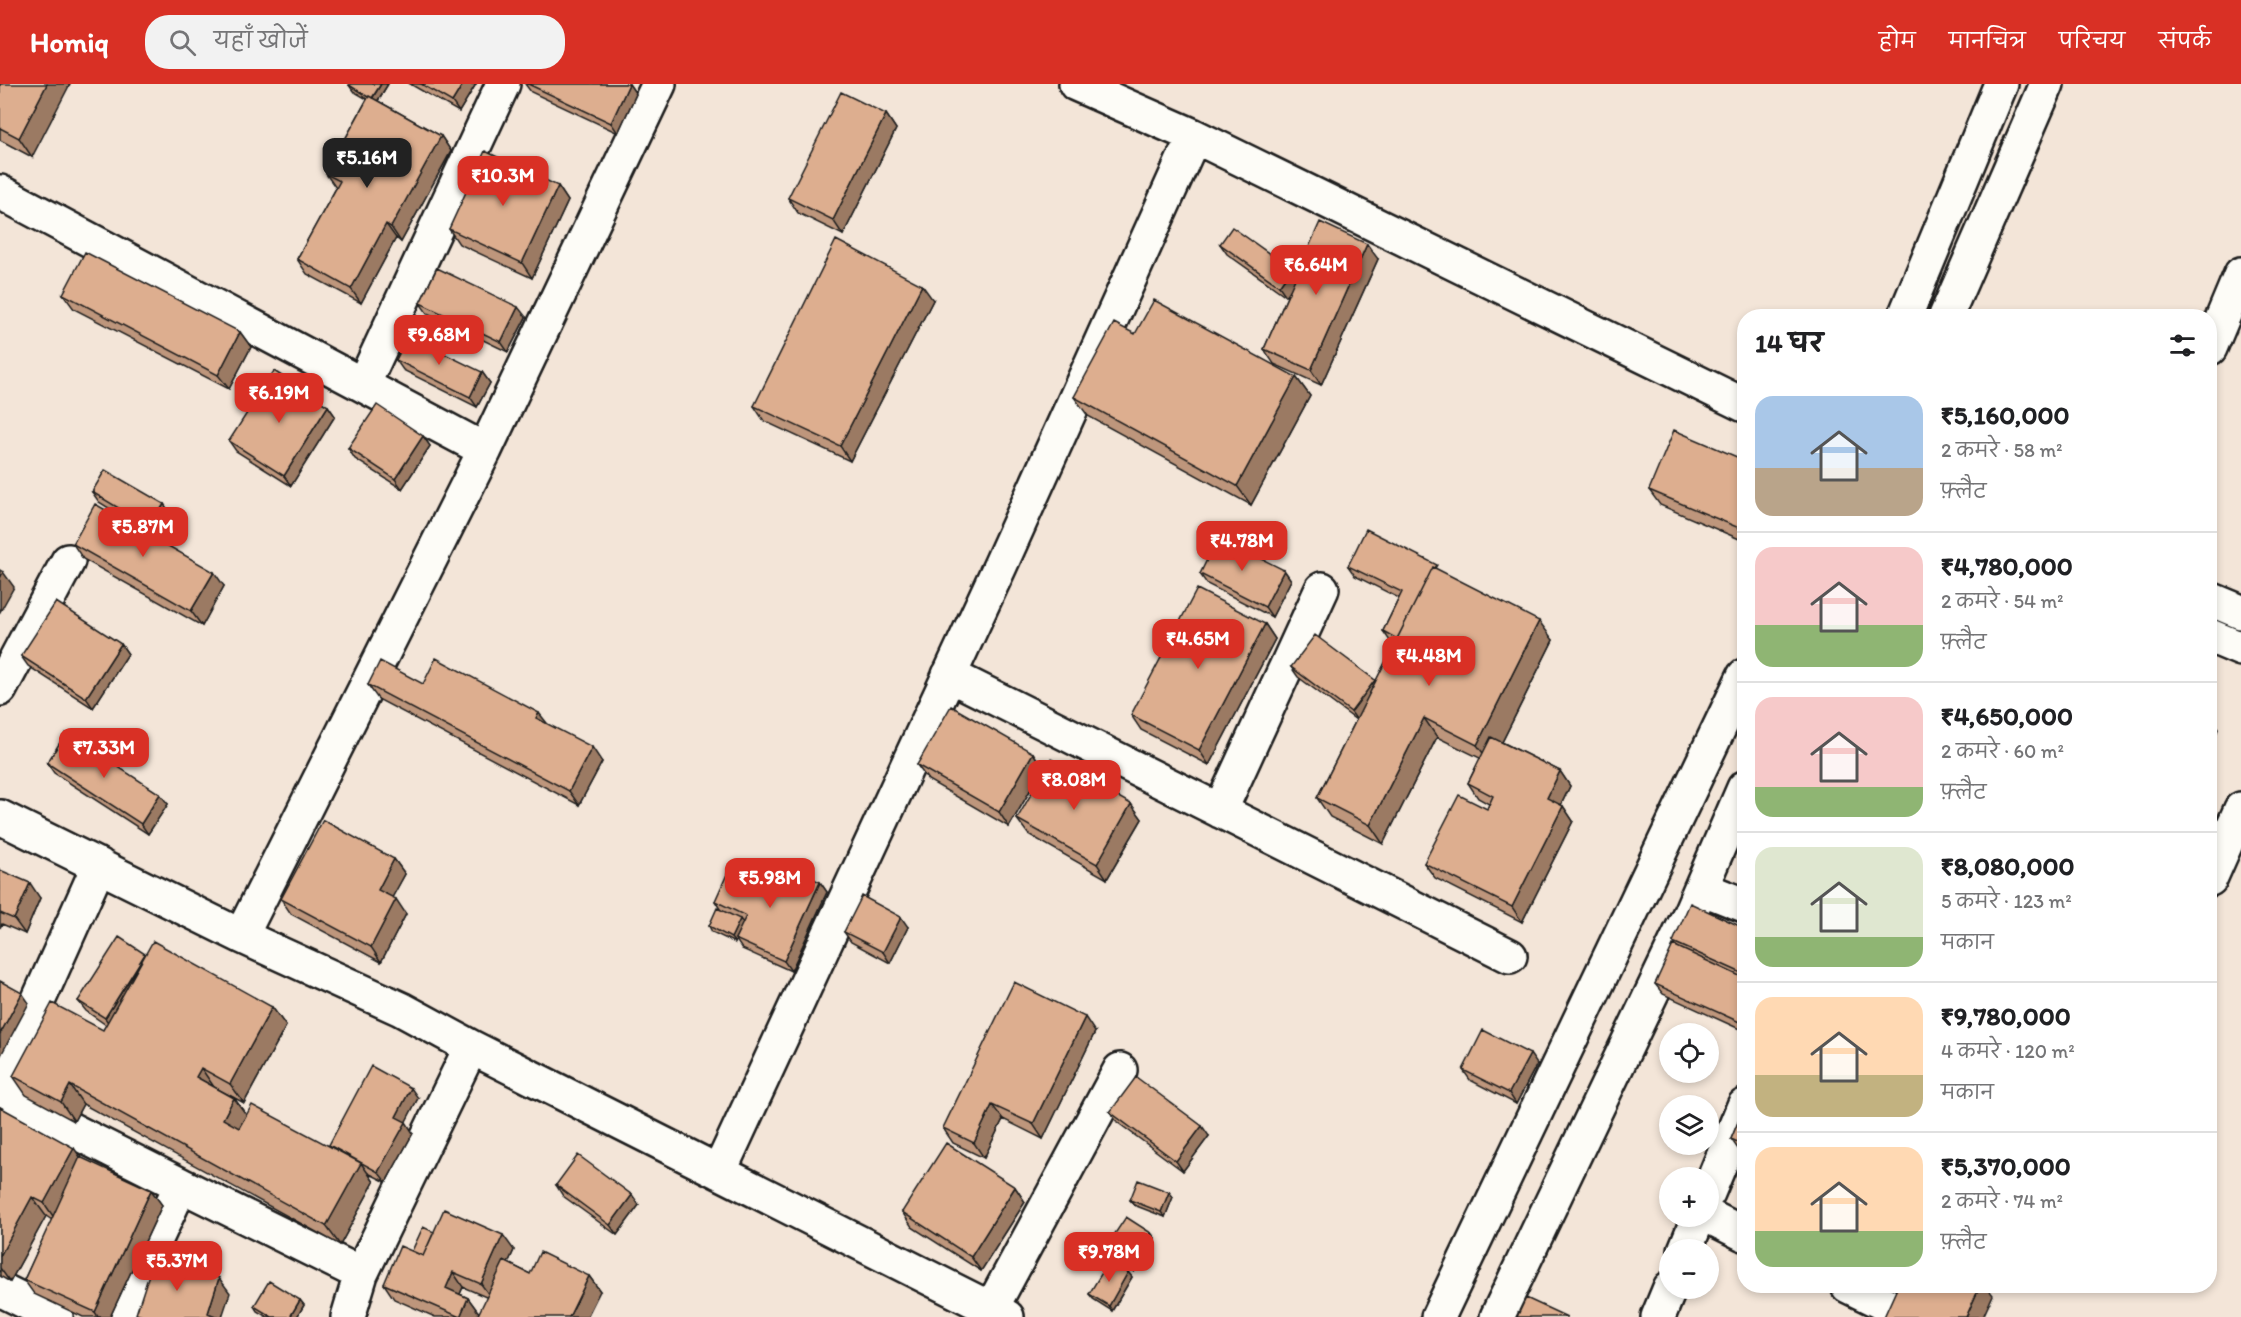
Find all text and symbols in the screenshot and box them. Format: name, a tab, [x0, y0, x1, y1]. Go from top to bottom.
search box	[145, 15, 565, 69]
text: Homiq	[30, 25, 109, 59]
icon: search	[166, 26, 199, 59]
text: यहाँ खोजें	[214, 27, 308, 54]
text: होम	[1879, 28, 1916, 53]
text: मानचित्र	[1949, 28, 2026, 53]
text: परिचय	[2059, 28, 2125, 53]
text: संपर्क	[2158, 28, 2211, 53]
pin: ₹5.16M	[318, 138, 416, 189]
text: ₹5.16M	[337, 145, 397, 169]
pin: ₹10.3M	[454, 156, 552, 207]
text: ₹10.3M	[472, 163, 534, 187]
pin: ₹6.64M	[1267, 245, 1365, 296]
text: ₹6.64M	[1284, 252, 1348, 276]
pin: ₹9.68M	[390, 315, 488, 366]
text: ₹9.68M	[408, 322, 470, 346]
text: 14 घर	[1755, 327, 1823, 359]
icon: filters	[2166, 329, 2199, 362]
pin: ₹6.19M	[230, 373, 328, 424]
text: ₹6.19M	[249, 380, 309, 404]
text: ₹5,160,000	[1941, 399, 2070, 431]
icon: home	[1803, 420, 1875, 492]
text: 2 कमरे · 58 m²	[1941, 438, 2062, 462]
text: फ़्लैट	[1941, 479, 1987, 503]
pin: ₹5.87M	[94, 507, 192, 558]
text: ₹5.87M	[112, 514, 174, 538]
pin: ₹4.78M	[1193, 521, 1291, 572]
text: ₹4.78M	[1210, 528, 1274, 552]
text: ₹4,780,000	[1941, 550, 2073, 582]
icon: home	[1803, 571, 1875, 643]
text: 2 कमरे · 54 m²	[1941, 589, 2064, 613]
pin: ₹4.65M	[1149, 619, 1247, 670]
text: ₹4.65M	[1166, 626, 1230, 650]
text: फ़्लैट	[1941, 630, 1987, 654]
pin: ₹4.48M	[1380, 636, 1478, 687]
text: ₹4.48M	[1396, 643, 1462, 667]
text: ₹4,650,000	[1941, 700, 2073, 732]
icon: home	[1803, 721, 1875, 793]
pin: ₹7.33M	[55, 728, 153, 779]
text: ₹7.33M	[73, 735, 135, 759]
text: 2 कमरे · 60 m²	[1941, 739, 2064, 763]
pin: ₹8.08M	[1025, 760, 1123, 811]
text: ₹8.08M	[1042, 767, 1106, 791]
text: फ़्लैट	[1941, 780, 1987, 804]
text: ₹8,080,000	[1941, 850, 2075, 882]
pin: ₹5.98M	[721, 858, 819, 909]
text: ₹5.98M	[739, 865, 801, 889]
icon: home	[1803, 871, 1875, 943]
text: 5 कमरे · 123 m²	[1941, 889, 2072, 913]
text: मकान	[1941, 930, 1994, 954]
text: ₹9,780,000	[1941, 1000, 2071, 1032]
icon: home	[1803, 1021, 1875, 1093]
map controls	[1659, 1023, 1719, 1299]
button: locate	[1659, 1023, 1719, 1083]
text: 4 कमरे · 120 m²	[1941, 1039, 2075, 1063]
text: मकान	[1941, 1080, 1994, 1104]
button: layers	[1659, 1095, 1719, 1155]
text: ₹5,370,000	[1941, 1150, 2071, 1182]
button: +	[1659, 1167, 1719, 1227]
icon: home	[1803, 1171, 1875, 1243]
text: 2 कमरे · 74 m²	[1941, 1189, 2063, 1213]
text: फ़्लैट	[1941, 1230, 1987, 1254]
pin: ₹9.78M	[1060, 1232, 1158, 1283]
text: ₹9.78M	[1078, 1239, 1140, 1263]
button: −	[1659, 1239, 1719, 1299]
pin: ₹5.37M	[128, 1241, 226, 1292]
text: ₹5.37M	[146, 1248, 208, 1272]

